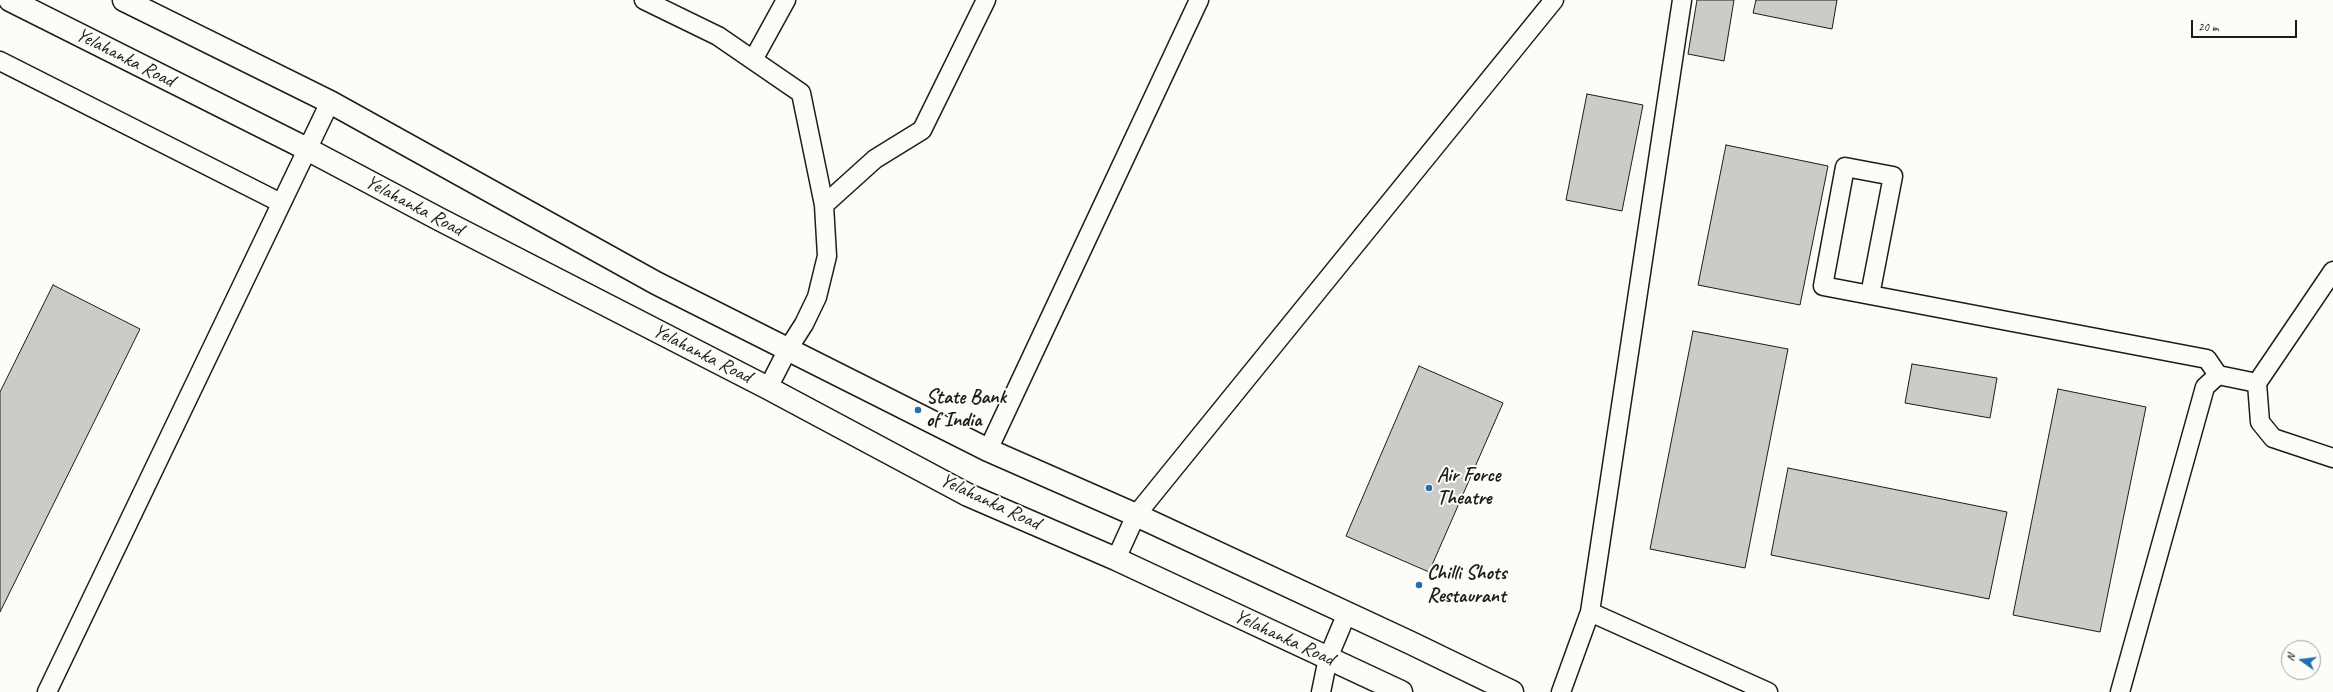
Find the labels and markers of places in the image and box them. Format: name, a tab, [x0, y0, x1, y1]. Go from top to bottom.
place label: State Bank of India	[926, 386, 1006, 433]
marker: State Bank of India	[913, 405, 923, 415]
place label: Air Force Theatre	[1437, 464, 1500, 511]
marker: Air Force Theatre	[1424, 483, 1434, 493]
place label: Chilli Shots Restaurant	[1427, 562, 1506, 609]
marker: Chilli Shots Restaurant	[1414, 580, 1424, 590]

